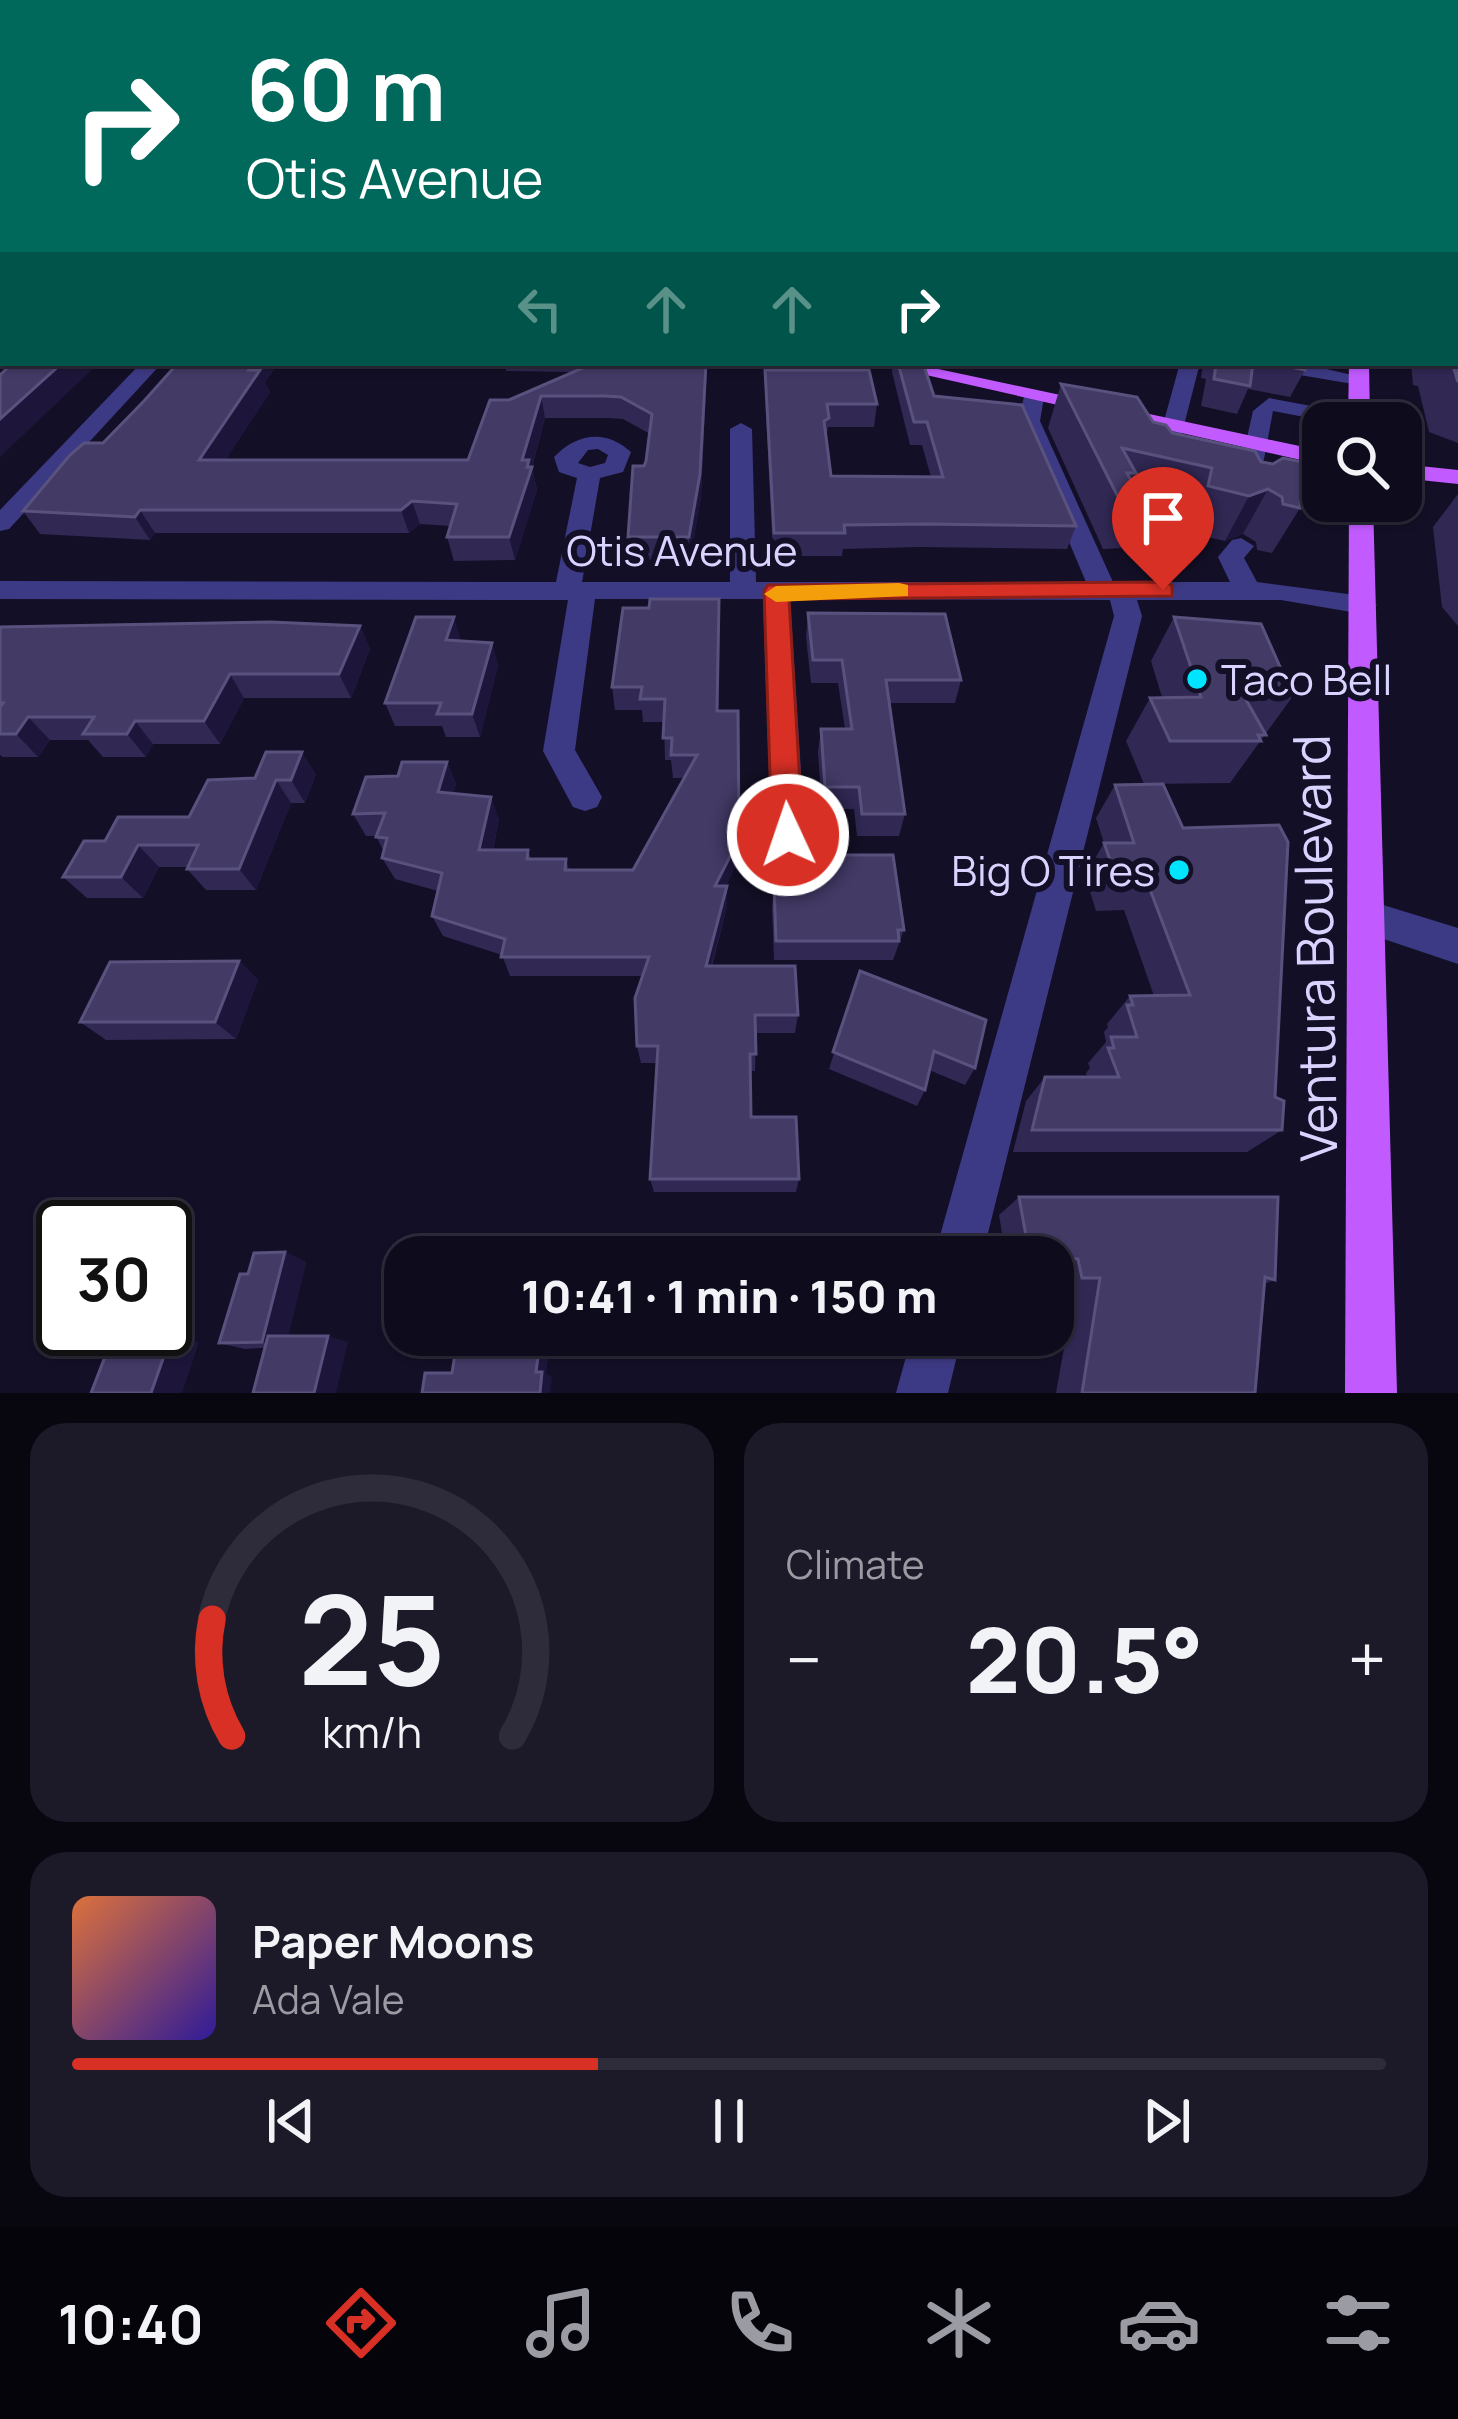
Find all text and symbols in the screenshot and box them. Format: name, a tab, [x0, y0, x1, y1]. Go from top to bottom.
text: 60 m	[246, 31, 446, 146]
icon: right	[48, 48, 204, 204]
text: Otis Avenue	[246, 140, 543, 214]
icon: left	[507, 276, 573, 342]
icon: ahead	[633, 276, 699, 342]
icon: ahead	[759, 276, 825, 342]
icon: right	[885, 276, 951, 342]
map controls	[1302, 402, 1422, 522]
button: search	[1302, 402, 1422, 522]
pin	[1112, 467, 1214, 590]
icon: arrive	[1130, 485, 1196, 551]
street label: Otis Avenue	[566, 521, 798, 579]
place label: Taco Bell	[1221, 650, 1392, 708]
marker: Taco Bell	[1184, 666, 1210, 692]
street label: Ventura Boulevard	[1276, 734, 1352, 1162]
position arrow	[725, 772, 851, 898]
place label: Big O Tires	[951, 841, 1155, 899]
marker: Big O Tires	[1166, 857, 1192, 883]
speed limit sign: 30	[36, 1200, 192, 1356]
text: 10:41 · 1 min · 150 m	[521, 1265, 937, 1327]
text: Climate	[786, 1537, 925, 1591]
text: 25	[298, 1552, 446, 1722]
text: 20.5°	[966, 1597, 1203, 1720]
text: −	[786, 1614, 822, 1704]
text: +	[1348, 1614, 1386, 1704]
text: km/h	[322, 1701, 422, 1760]
text: Paper Moons	[252, 1910, 534, 1972]
text: Ada Vale	[252, 1972, 405, 2026]
icon: previous	[258, 2088, 324, 2154]
icon: pause	[696, 2088, 762, 2154]
icon: next	[1134, 2088, 1200, 2154]
icon: directions	[319, 2281, 403, 2365]
icon: music	[519, 2281, 603, 2365]
icon: phone	[718, 2281, 802, 2365]
icon: climate	[917, 2281, 1001, 2365]
icon: car	[1117, 2281, 1201, 2365]
icon: filters	[1316, 2281, 1400, 2365]
text: 10:40	[58, 2286, 204, 2360]

